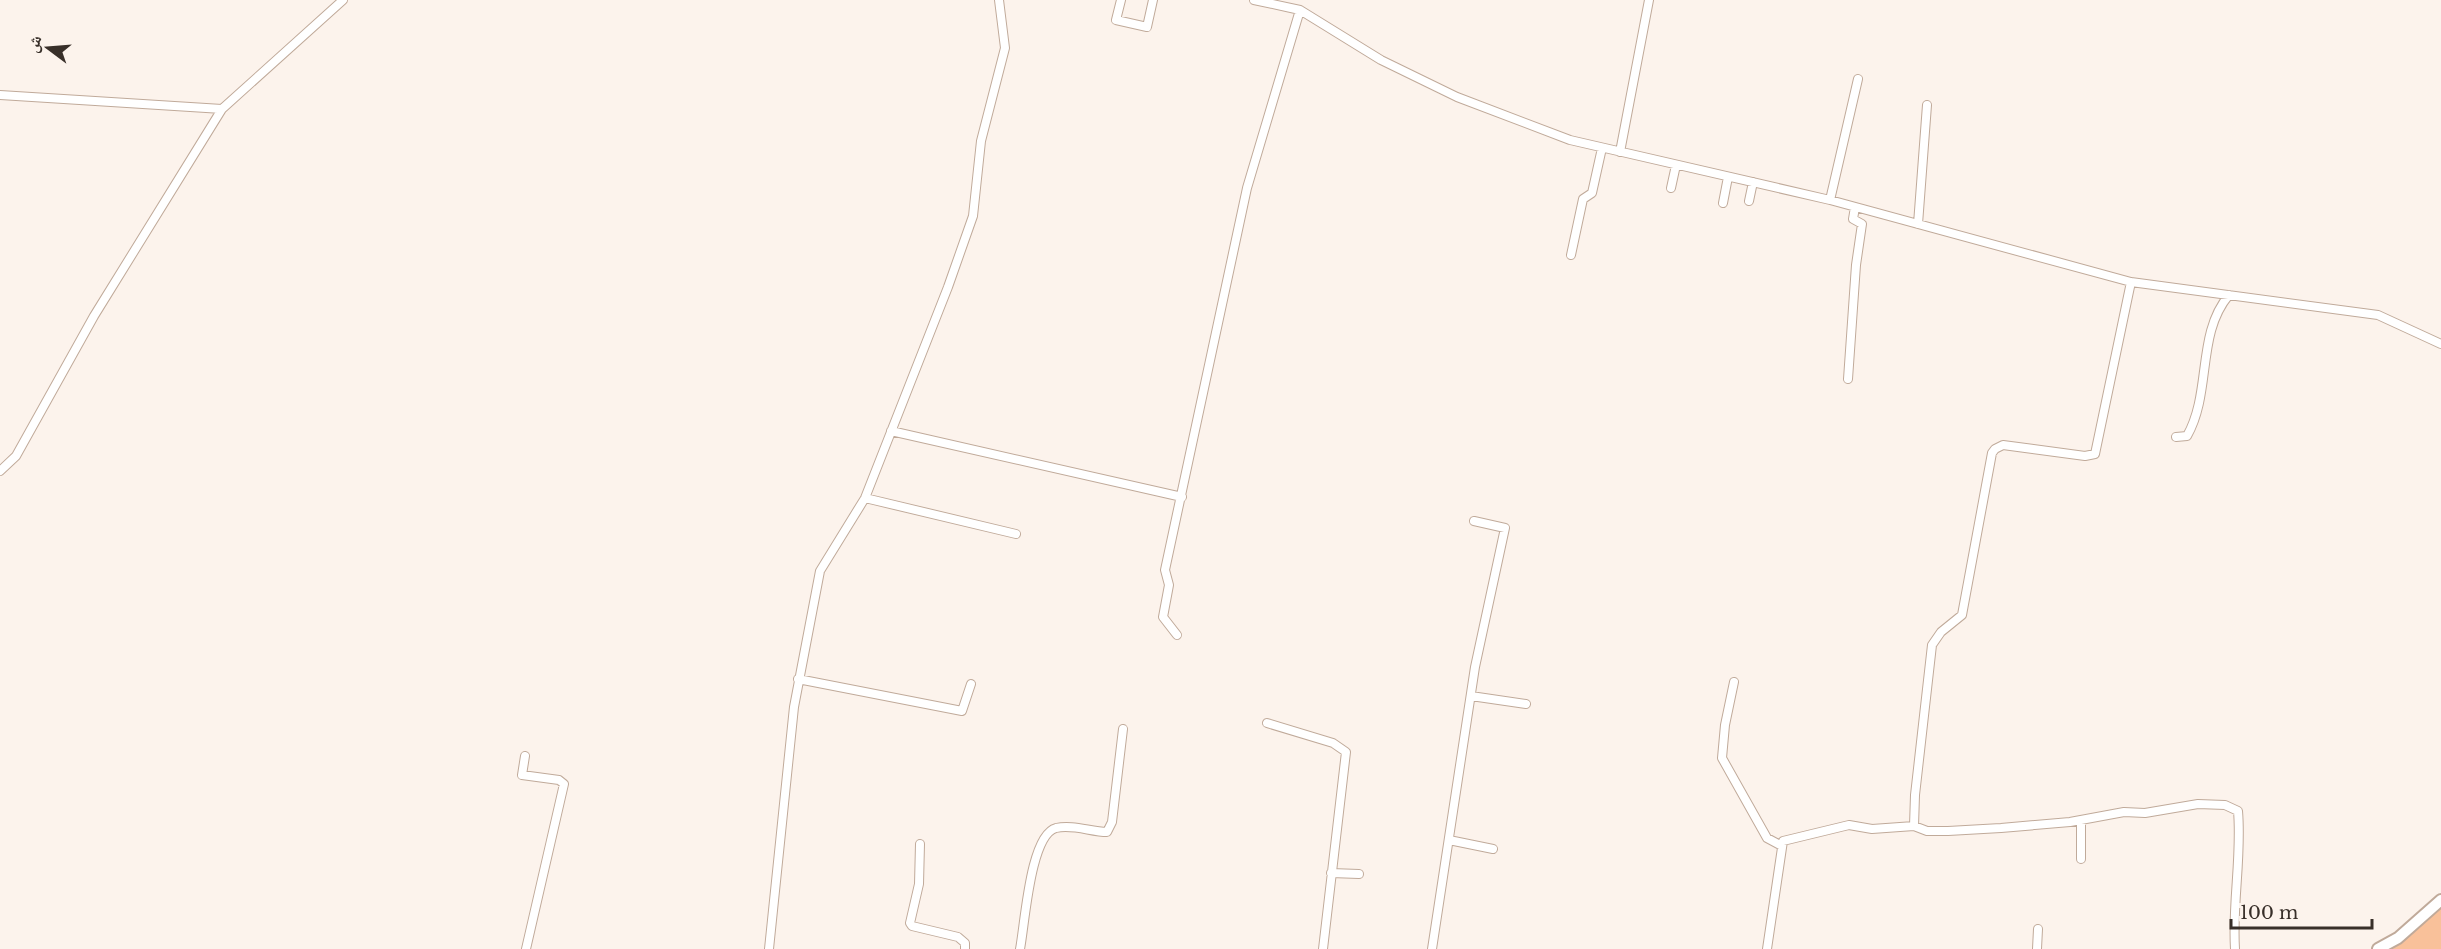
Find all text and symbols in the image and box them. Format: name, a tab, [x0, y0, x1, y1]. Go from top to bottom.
north arrow	[18, 18, 78, 78]
text: ش	[22, 33, 46, 55]
scale bar	[2231, 892, 2372, 930]
text: 100 m	[2240, 902, 2298, 924]

